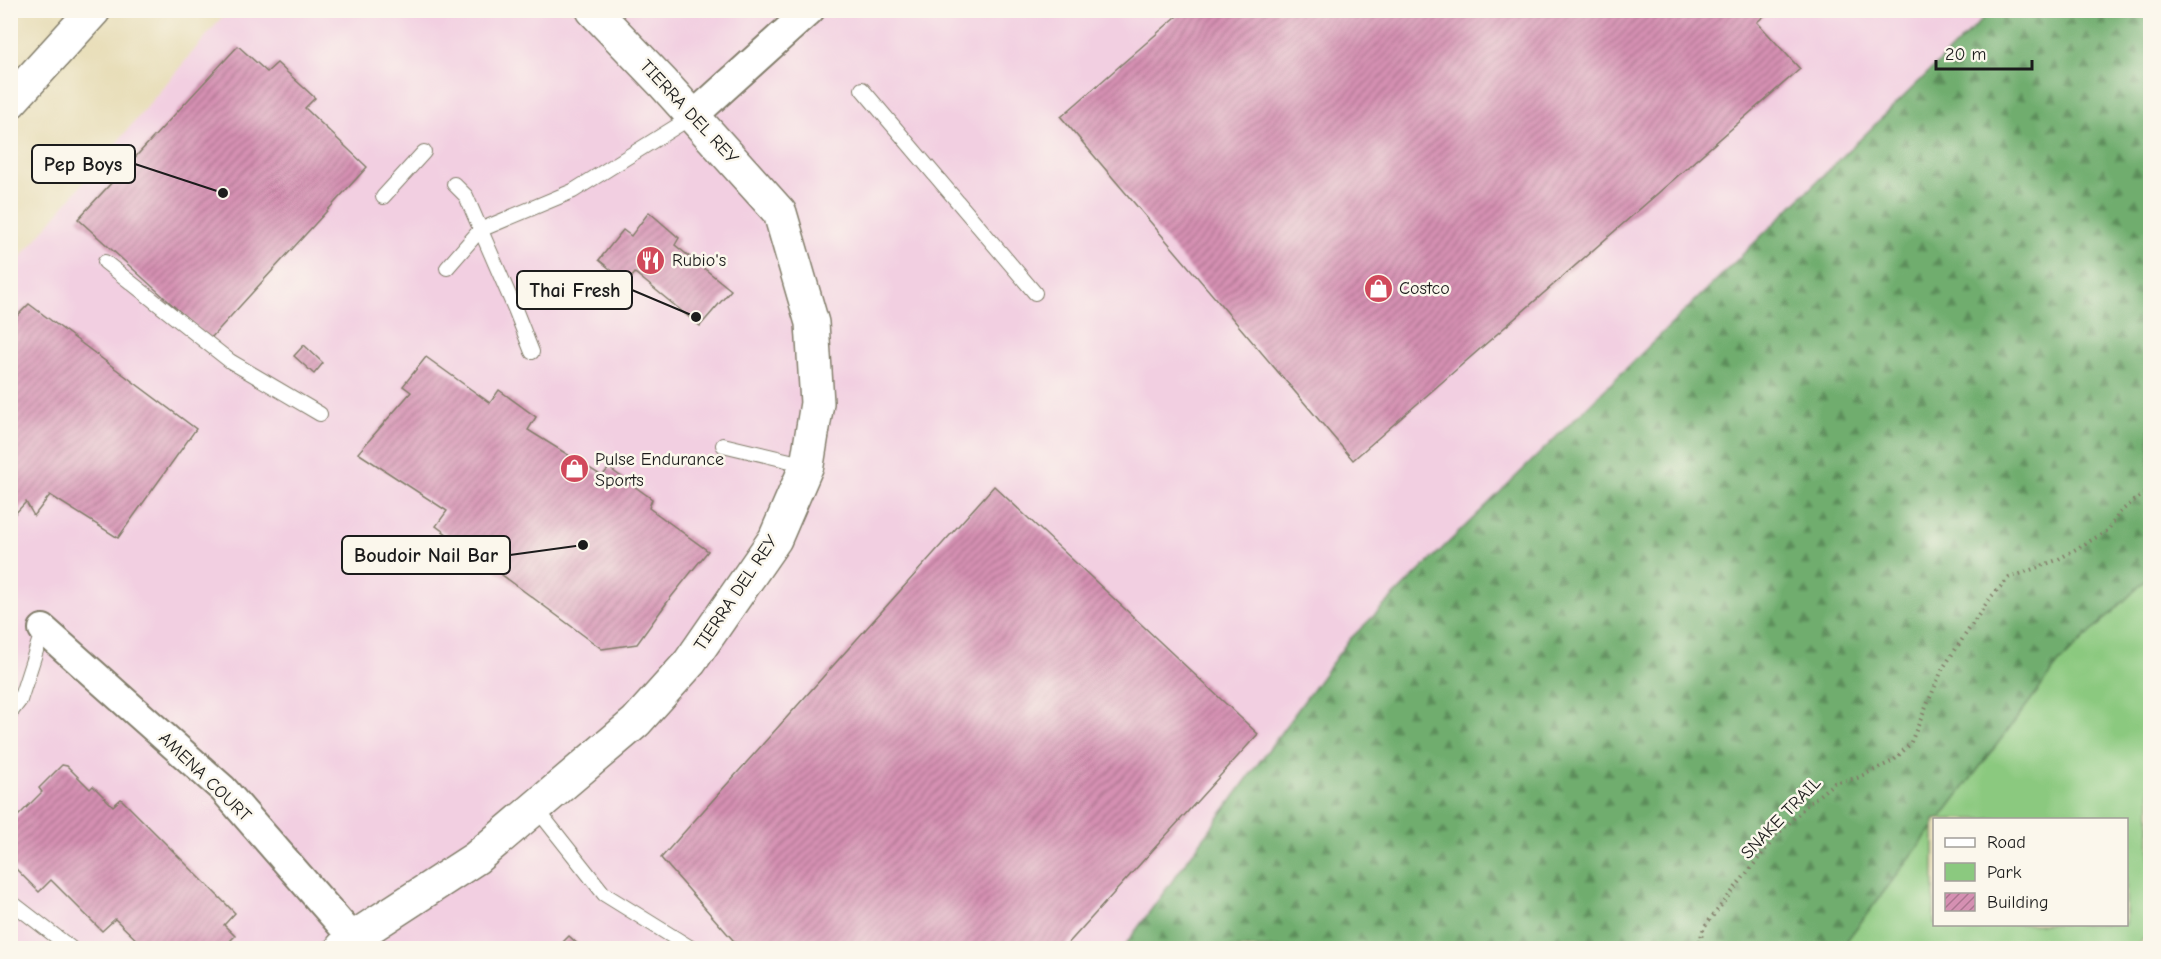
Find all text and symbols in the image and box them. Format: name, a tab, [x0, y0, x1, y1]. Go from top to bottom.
scale bar	[1936, 33, 2032, 71]
text: 20 m	[1945, 44, 1986, 65]
street label: TIERRA DEL REY	[635, 56, 743, 169]
callout: Pep Boys	[32, 145, 135, 183]
text: Pep Boys	[44, 153, 122, 176]
restaurant icon: Rubio's	[635, 244, 667, 276]
place label: Rubio's	[672, 250, 726, 271]
callout: Thai Fresh	[517, 271, 632, 309]
shop icon: Costco	[1362, 272, 1394, 304]
place label: Costco	[1399, 278, 1450, 299]
text: Thai Fresh	[529, 279, 621, 302]
place label: Pulse Endurance Sports	[595, 449, 724, 491]
shop icon: Pulse Endurance Sports	[558, 453, 590, 485]
street label: TIERRA DEL REY	[690, 531, 783, 655]
callout: Boudoir Nail Bar	[342, 536, 510, 574]
text: Boudoir Nail Bar	[354, 544, 498, 567]
street label: AMENA COURT	[155, 728, 256, 827]
street label: SNAKE TRAIL	[1737, 773, 1825, 863]
legend	[1933, 818, 2128, 926]
text: Road	[1987, 832, 2026, 853]
text: Park	[1987, 862, 2022, 883]
text: Building	[1987, 892, 2049, 913]

